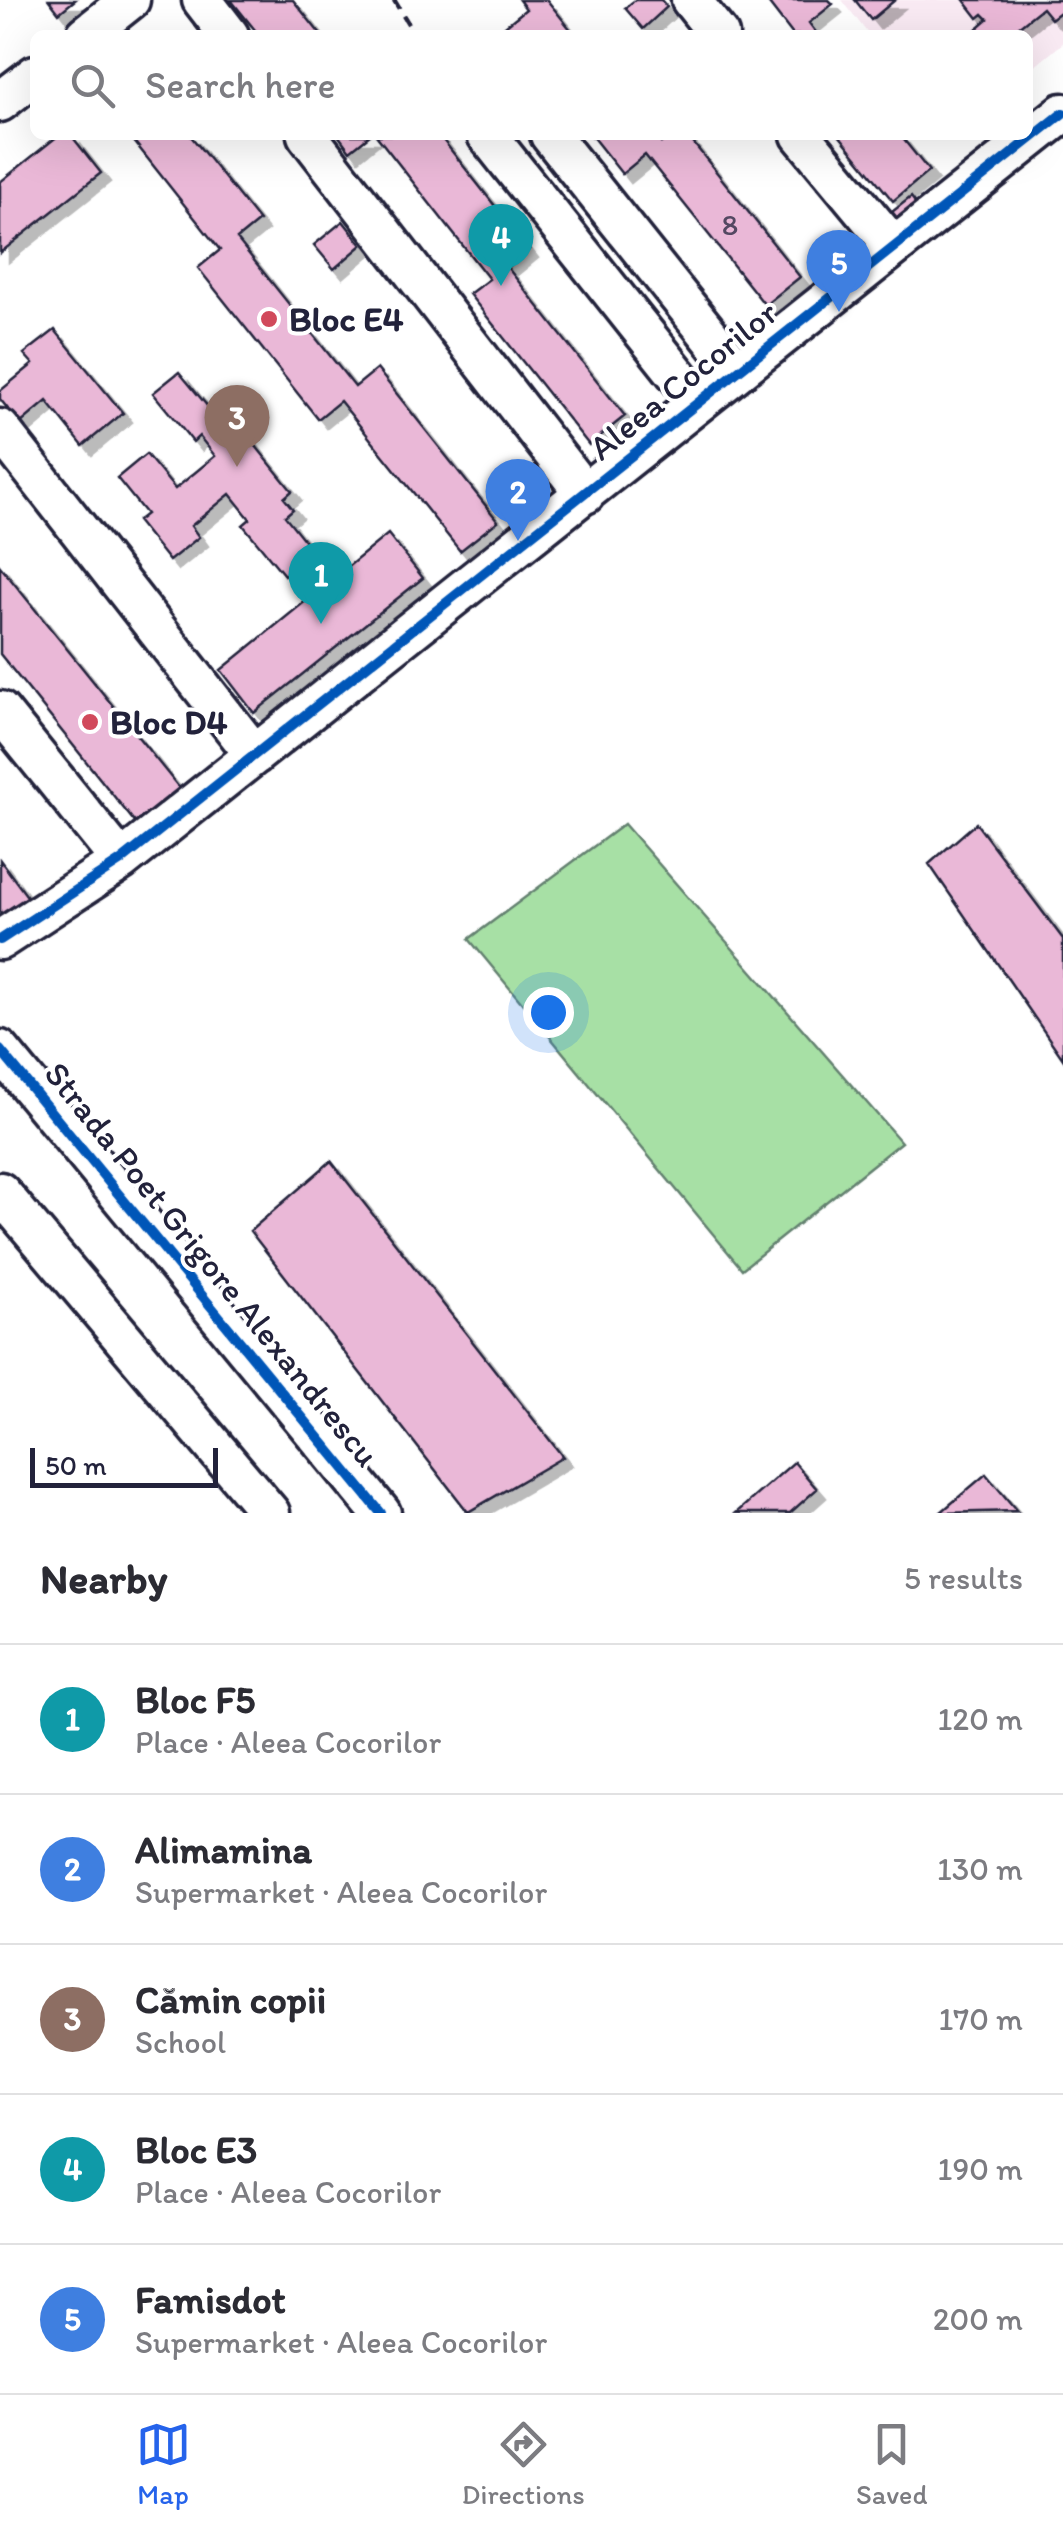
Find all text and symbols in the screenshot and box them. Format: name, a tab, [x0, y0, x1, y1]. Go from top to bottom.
search box	[30, 30, 1033, 140]
icon: search	[65, 58, 120, 113]
text: Search here	[145, 62, 336, 108]
pin: 4	[468, 204, 534, 286]
house number: 8	[722, 206, 738, 243]
pin: 5	[806, 230, 872, 312]
street label: Aleea Cocorilor	[580, 291, 786, 469]
place label: Bloc E4	[289, 298, 404, 340]
marker: Bloc E4	[258, 308, 280, 330]
pin: 3	[204, 384, 270, 467]
pin: 2	[486, 458, 550, 541]
pin: 1	[288, 542, 354, 624]
place label: Bloc D4	[110, 701, 227, 743]
marker: Bloc D4	[79, 711, 101, 733]
your location	[523, 987, 574, 1038]
street label: Strada Poet Grigore Alexandrescu	[36, 1053, 388, 1475]
scale bar	[30, 1443, 218, 1488]
text: 50 m	[45, 1448, 107, 1482]
text: Nearby	[40, 1553, 167, 1604]
text: 5 results	[904, 1559, 1023, 1597]
text: Bloc F5	[135, 1677, 255, 1723]
text: 1	[65, 1700, 80, 1738]
text: 120 m	[937, 1700, 1023, 1738]
text: Place · Aleea Cocorilor	[135, 1723, 441, 1761]
text: Alimamina	[135, 1827, 312, 1873]
text: 2	[64, 1850, 81, 1888]
text: 130 m	[937, 1850, 1023, 1888]
text: Supermarket · Aleea Cocorilor	[135, 1873, 547, 1911]
text: Cămin copii	[135, 1977, 326, 2023]
text: 3	[64, 2000, 81, 2038]
text: 170 m	[938, 2000, 1023, 2038]
text: School	[135, 2023, 226, 2061]
text: Bloc E3	[135, 2127, 257, 2173]
text: 4	[63, 2150, 82, 2188]
text: 190 m	[938, 2150, 1023, 2188]
text: Place · Aleea Cocorilor	[135, 2173, 441, 2211]
text: Famisdot	[135, 2277, 286, 2323]
text: 5	[64, 2300, 81, 2338]
text: 200 m	[933, 2300, 1023, 2338]
text: Supermarket · Aleea Cocorilor	[135, 2323, 547, 2361]
tab: Map	[136, 2417, 191, 2511]
tab: Directions	[462, 2417, 585, 2511]
tab: Saved	[856, 2417, 927, 2511]

